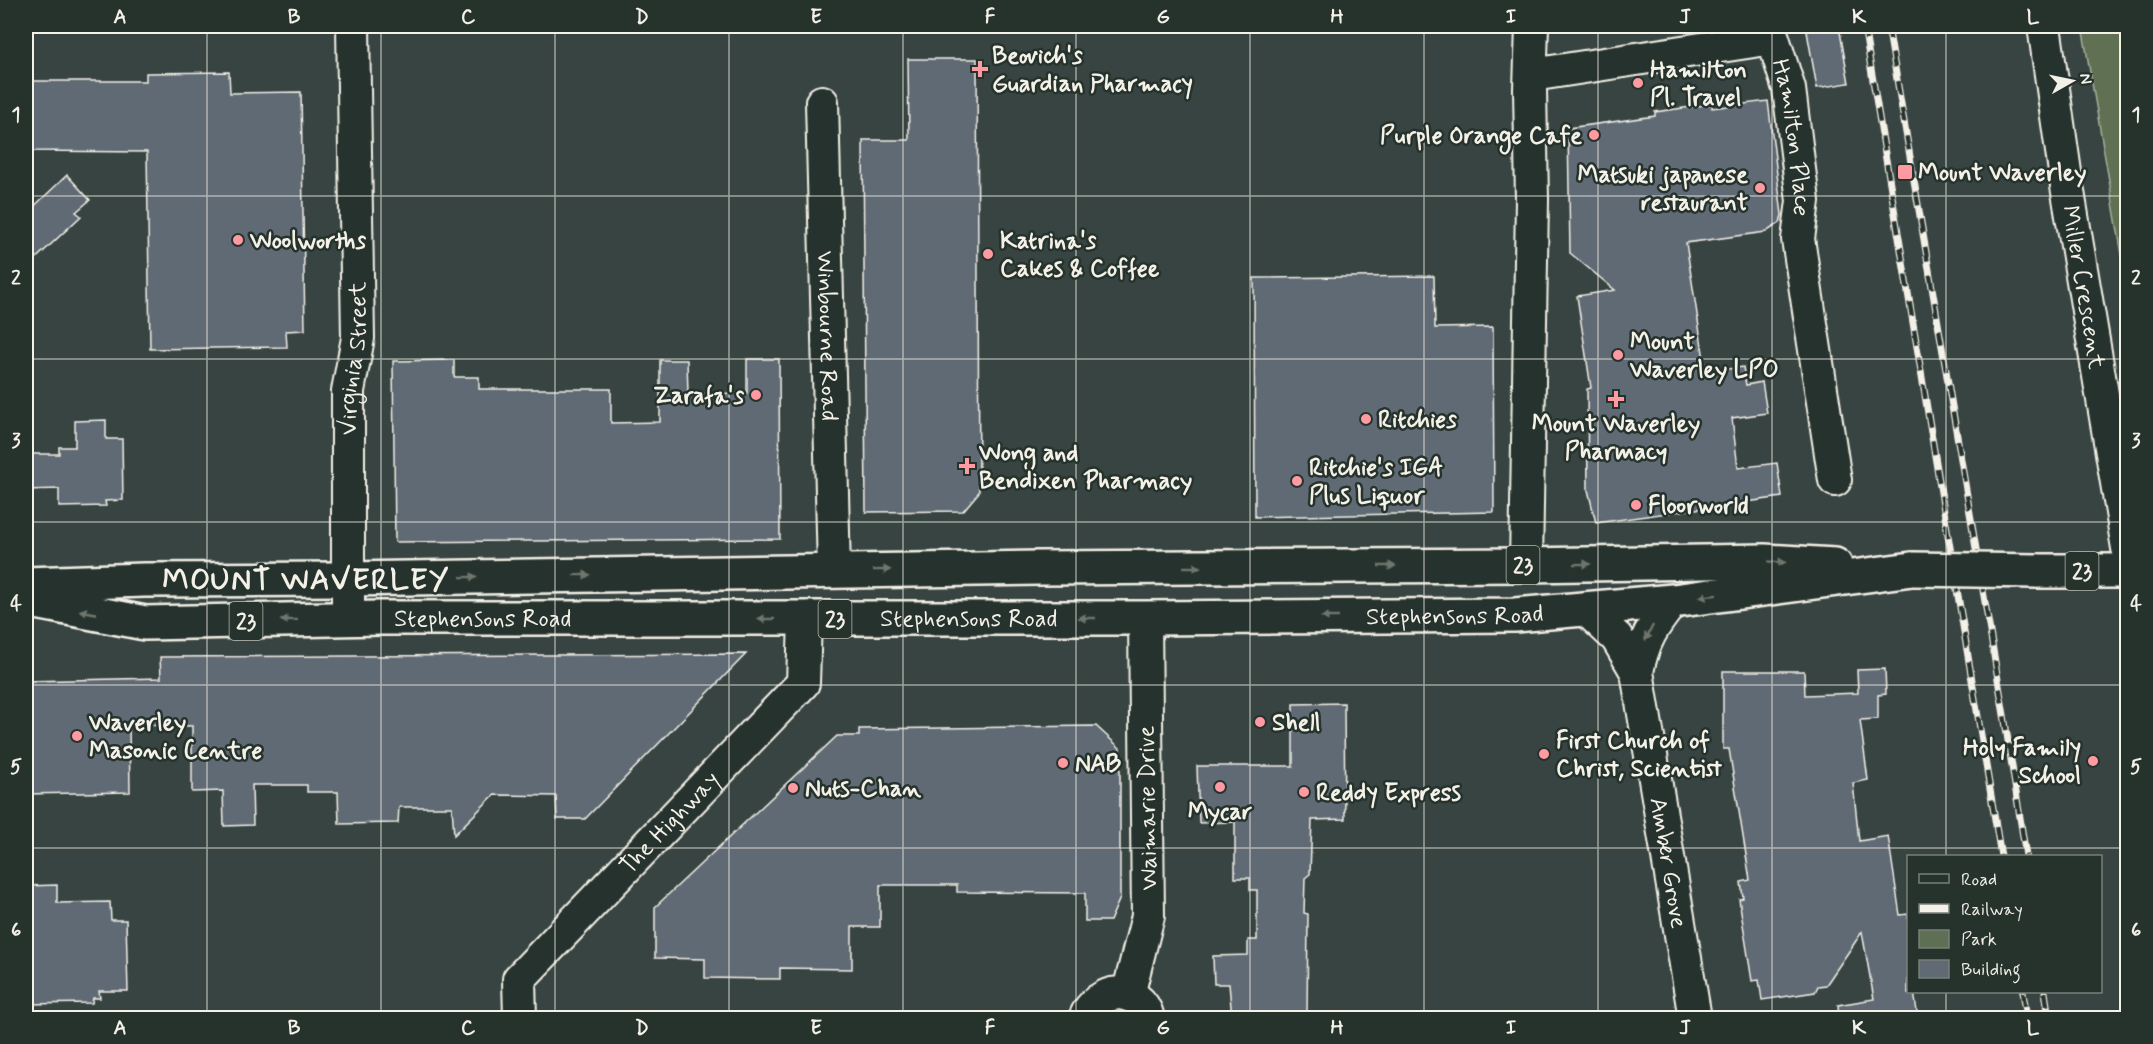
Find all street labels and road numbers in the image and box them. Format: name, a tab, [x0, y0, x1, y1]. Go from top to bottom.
street label: Hamilton Place	[1764, 55, 1817, 218]
street label: Miller Crescent	[2053, 203, 2112, 371]
street label: Winbourne Road	[809, 250, 844, 422]
street label: Virginia Street	[334, 281, 375, 435]
road number: 23	[1506, 546, 1540, 584]
road number: 23	[2066, 552, 2098, 590]
street label: Stephensons Road	[1366, 599, 1545, 633]
road number: 23	[818, 600, 852, 638]
road number: 23	[230, 602, 262, 640]
street label: Stephensons Road	[394, 604, 571, 635]
street label: Stephensons Road	[880, 604, 1057, 635]
street label: Waimarie Drive	[1132, 725, 1165, 891]
street label: The Highway	[613, 765, 727, 882]
street label: Amber Grove	[1641, 795, 1694, 931]

